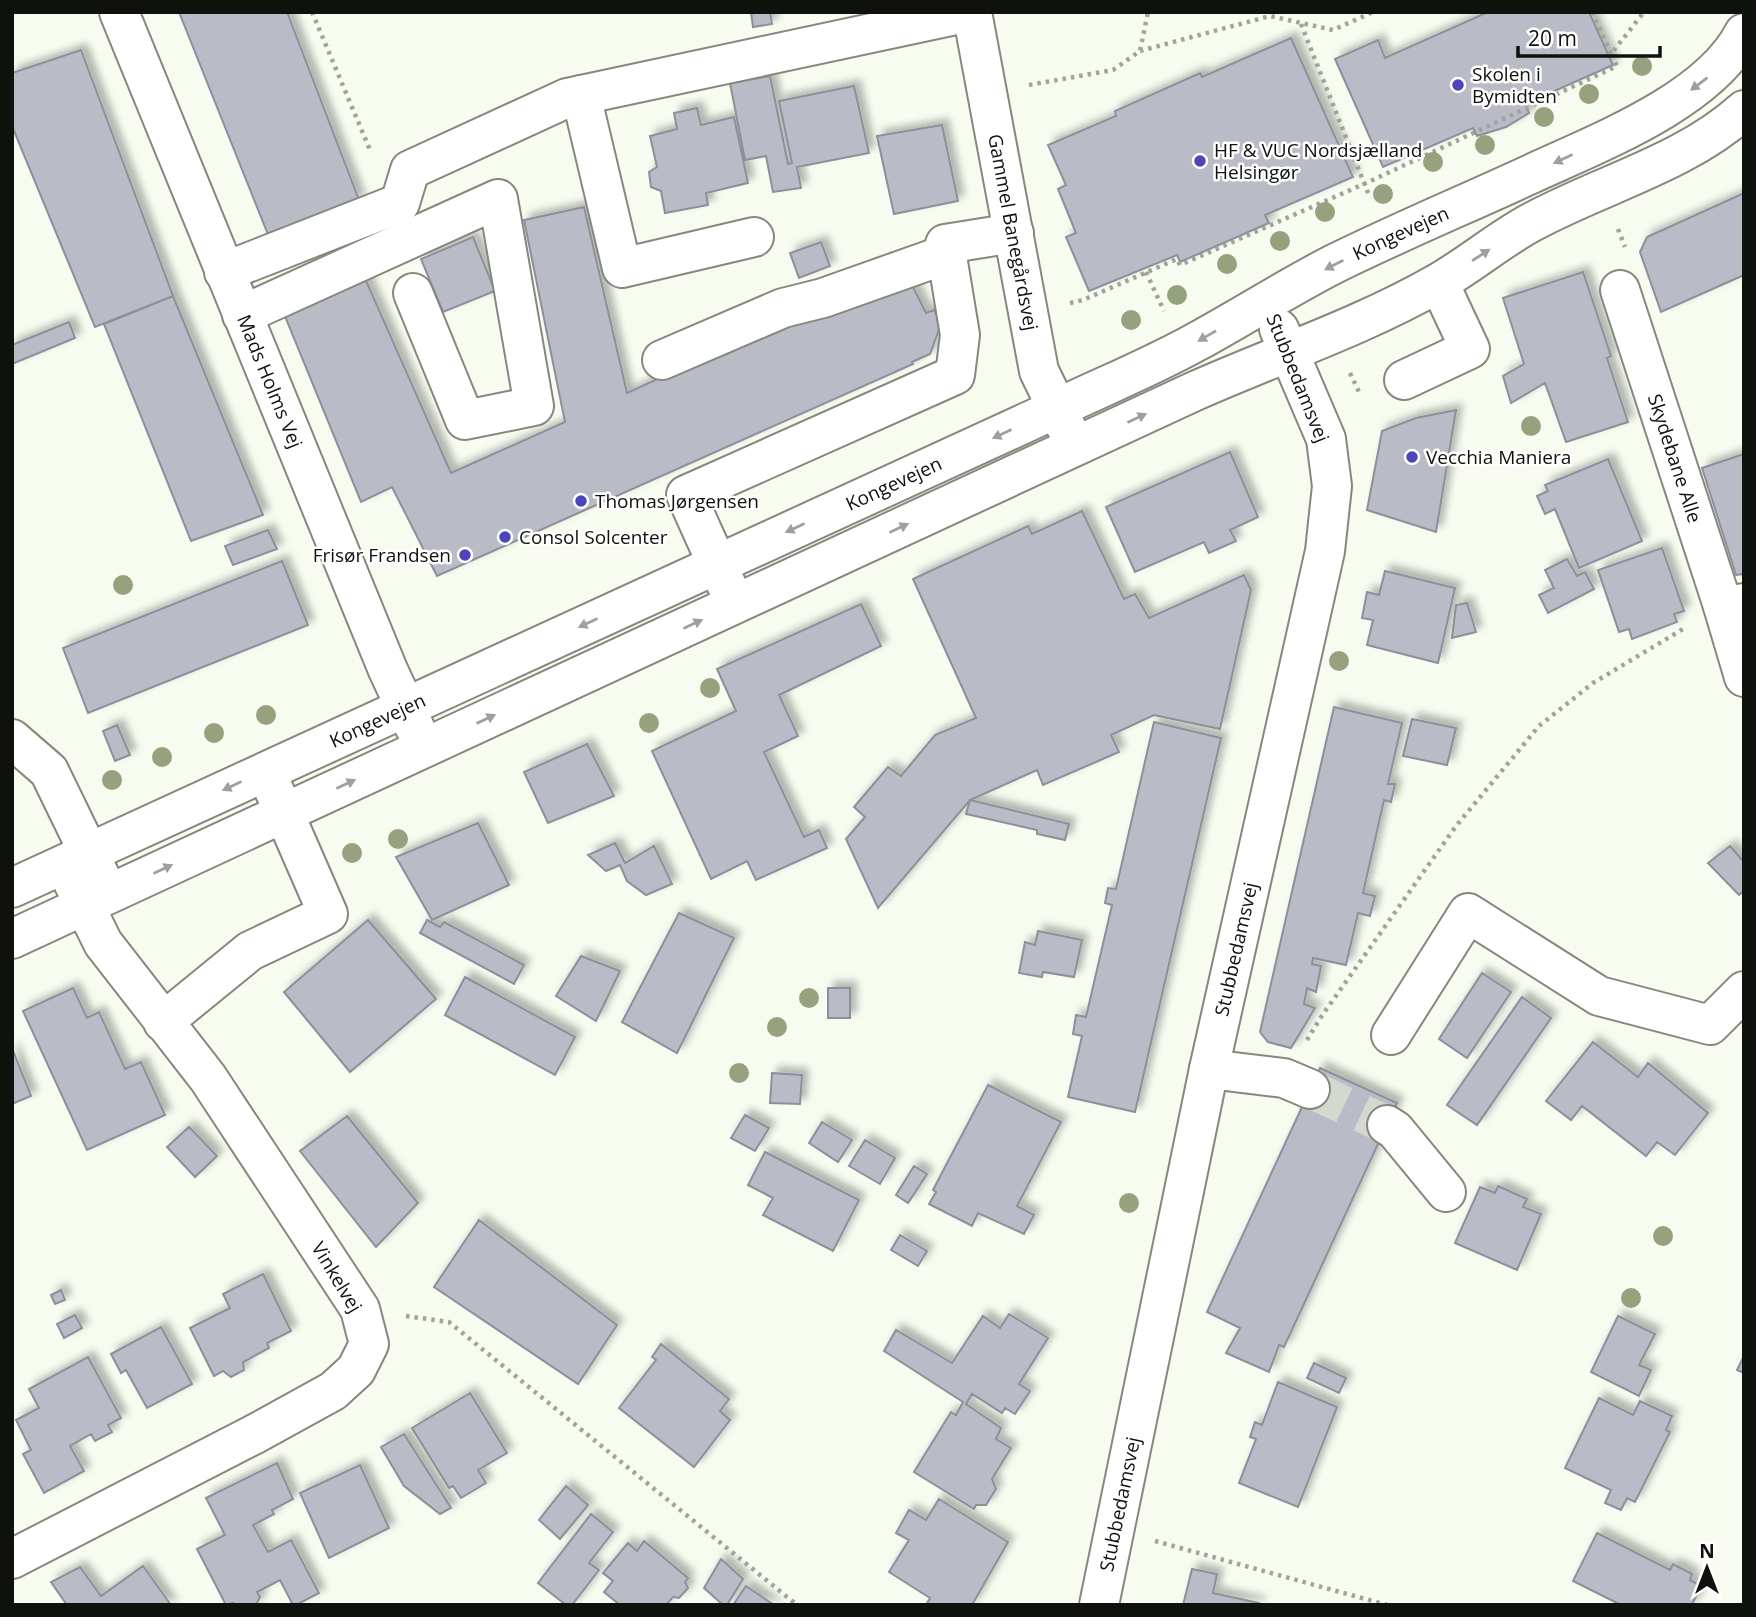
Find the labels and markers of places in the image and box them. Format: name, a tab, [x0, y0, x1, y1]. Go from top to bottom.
place label: Skolen i Bymidten	[1472, 61, 1557, 109]
marker: Skolen i Bymidten	[1450, 77, 1466, 93]
place label: HF & VUC Nordsjælland Helsingør	[1214, 137, 1422, 185]
marker: HF & VUC Nordsjælland Helsingør	[1192, 153, 1208, 169]
place label: Vecchia Maniera	[1426, 444, 1571, 470]
marker: Vecchia Maniera	[1404, 449, 1420, 465]
place label: Thomas Jørgensen	[595, 488, 759, 514]
marker: Thomas Jørgensen	[573, 493, 589, 509]
place label: Consol Solcenter	[519, 524, 668, 550]
marker: Consol Solcenter	[497, 529, 513, 545]
place label: Frisør Frandsen	[313, 542, 451, 568]
marker: Frisør Frandsen	[457, 547, 473, 563]

